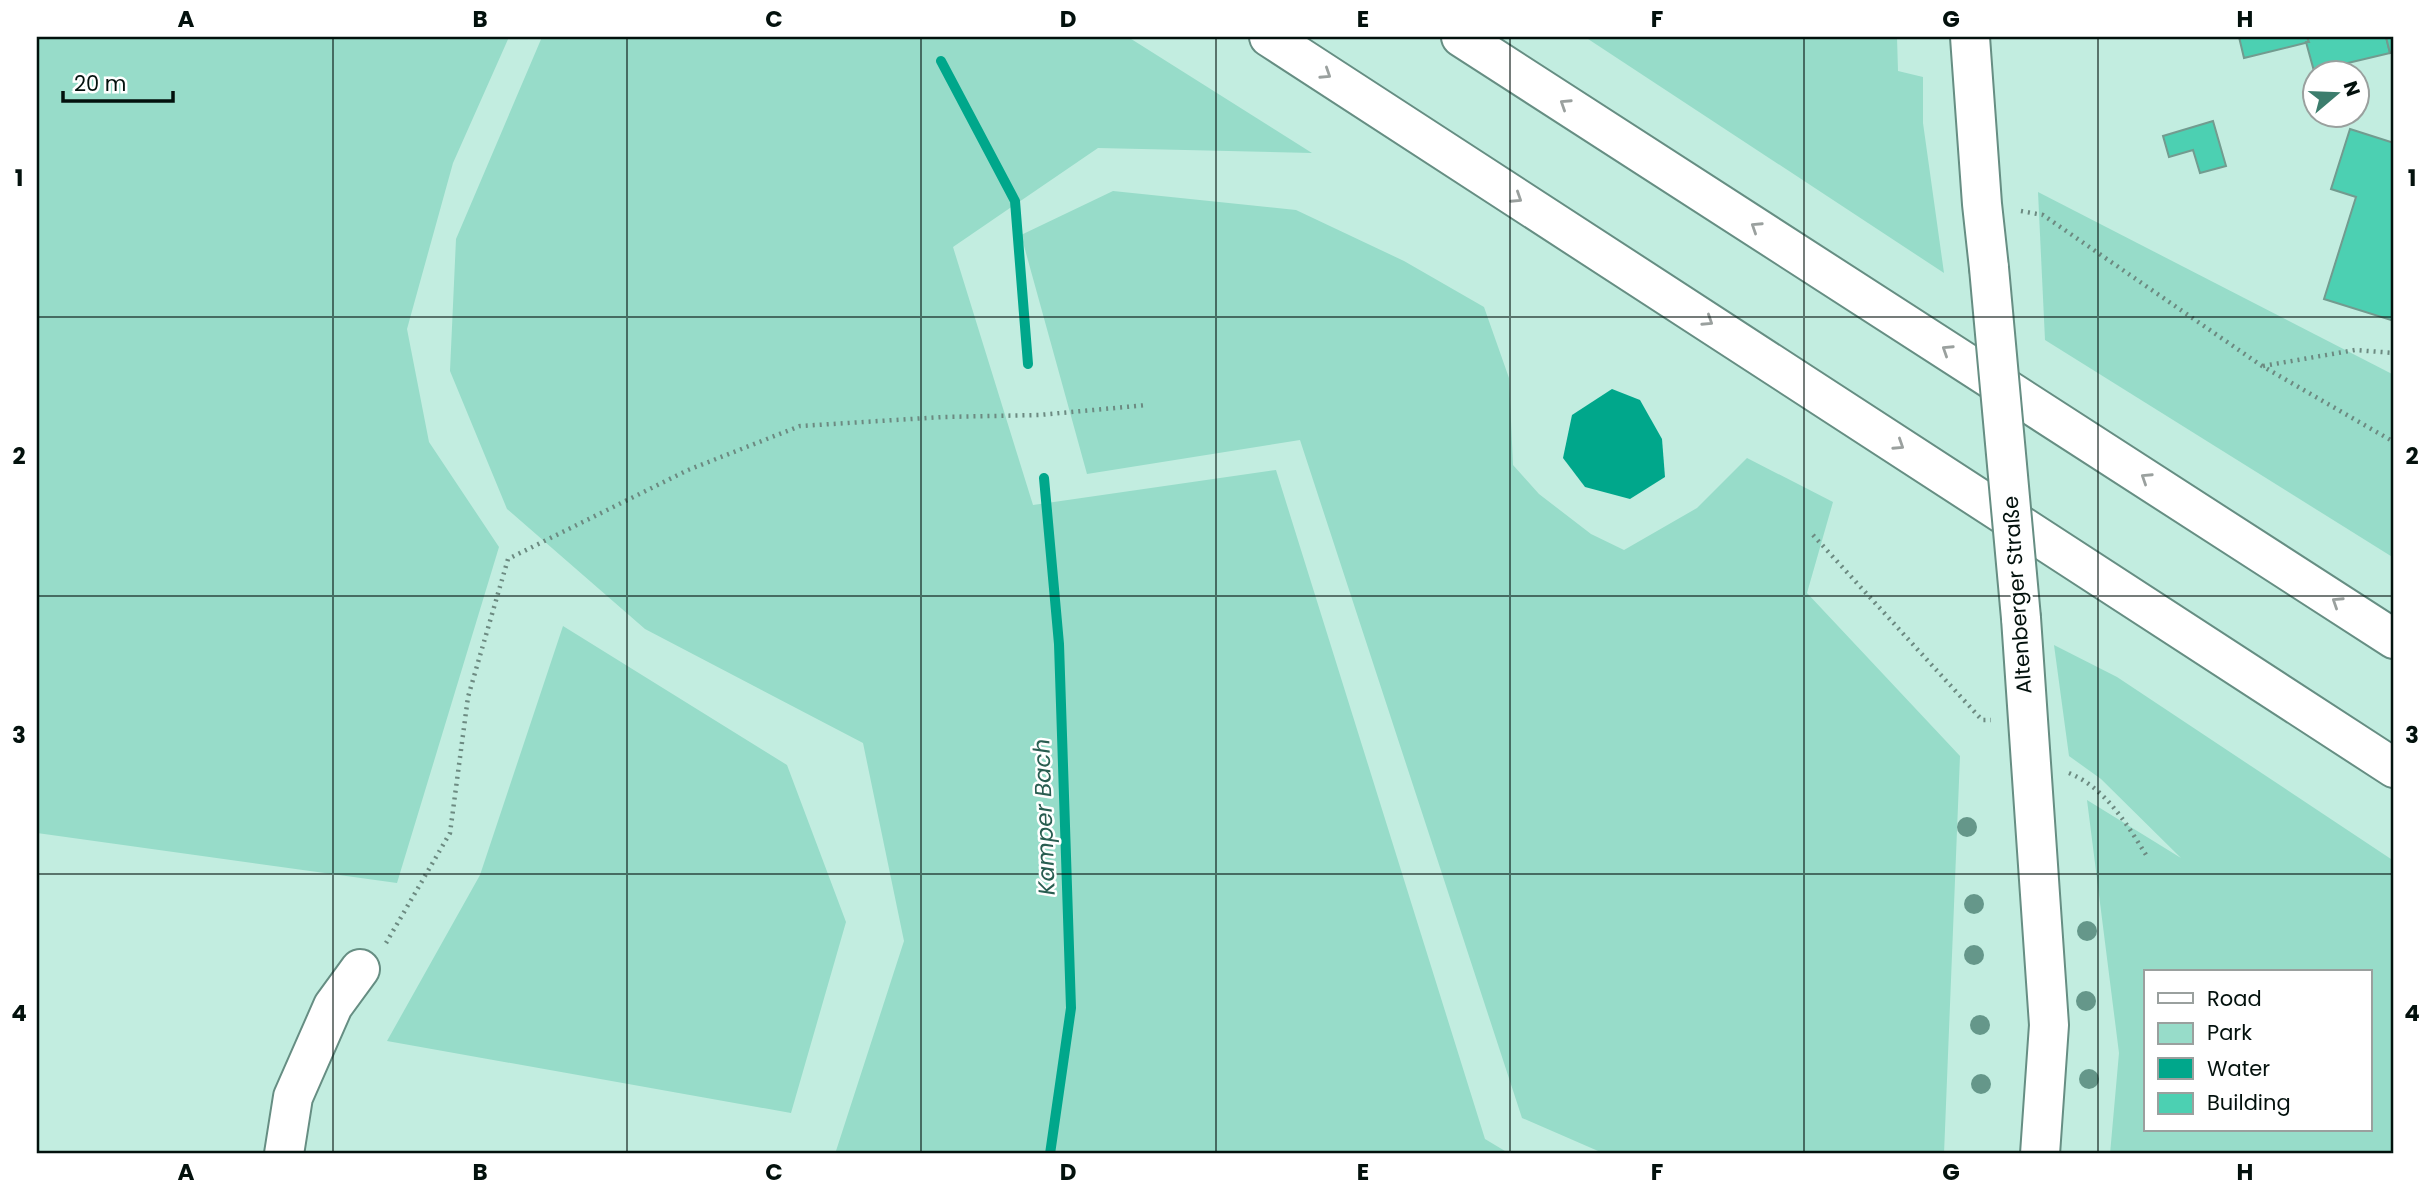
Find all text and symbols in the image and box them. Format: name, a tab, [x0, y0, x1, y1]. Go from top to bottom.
text: A	[178, 3, 195, 35]
text: B	[472, 3, 488, 35]
text: C	[765, 3, 783, 35]
text: D	[1060, 3, 1076, 35]
text: E	[1357, 3, 1369, 35]
text: F	[1651, 3, 1663, 35]
text: G	[1942, 3, 1960, 35]
text: H	[2237, 3, 2253, 35]
scale bar	[63, 60, 173, 104]
north arrow	[2302, 60, 2372, 130]
one-way arrow	[1318, 66, 1331, 78]
text: 20 m	[74, 69, 127, 98]
text: N	[2337, 77, 2367, 100]
one-way arrow	[1559, 99, 1572, 112]
text: 1	[15, 162, 23, 194]
text: 1	[2408, 162, 2416, 194]
one-way arrow	[1509, 189, 1522, 202]
one-way arrow	[1751, 222, 1764, 235]
one-way arrow	[1700, 313, 1713, 326]
one-way arrow	[1942, 345, 1955, 358]
one-way arrow	[1891, 437, 1904, 449]
text: 2	[12, 440, 26, 472]
text: 2	[2405, 440, 2419, 472]
one-way arrow	[2141, 474, 2154, 487]
street label: Altenberger Straße	[1996, 495, 2038, 695]
one-way arrow	[2332, 598, 2345, 610]
text: 3	[12, 719, 26, 751]
text: 3	[2405, 719, 2419, 751]
water label: Kamper Bach	[1025, 738, 1063, 896]
legend	[2144, 970, 2372, 1132]
text: Road	[2207, 984, 2262, 1013]
text: 4	[11, 997, 27, 1029]
text: 4	[2404, 997, 2420, 1029]
text: Park	[2207, 1018, 2252, 1047]
text: Water	[2207, 1054, 2270, 1083]
text: Building	[2207, 1088, 2291, 1117]
text: A	[178, 1156, 195, 1188]
text: B	[472, 1156, 488, 1188]
text: C	[765, 1156, 783, 1188]
text: D	[1060, 1156, 1076, 1188]
text: E	[1357, 1156, 1369, 1188]
text: F	[1651, 1156, 1663, 1188]
text: G	[1942, 1156, 1960, 1188]
text: H	[2237, 1156, 2253, 1188]

